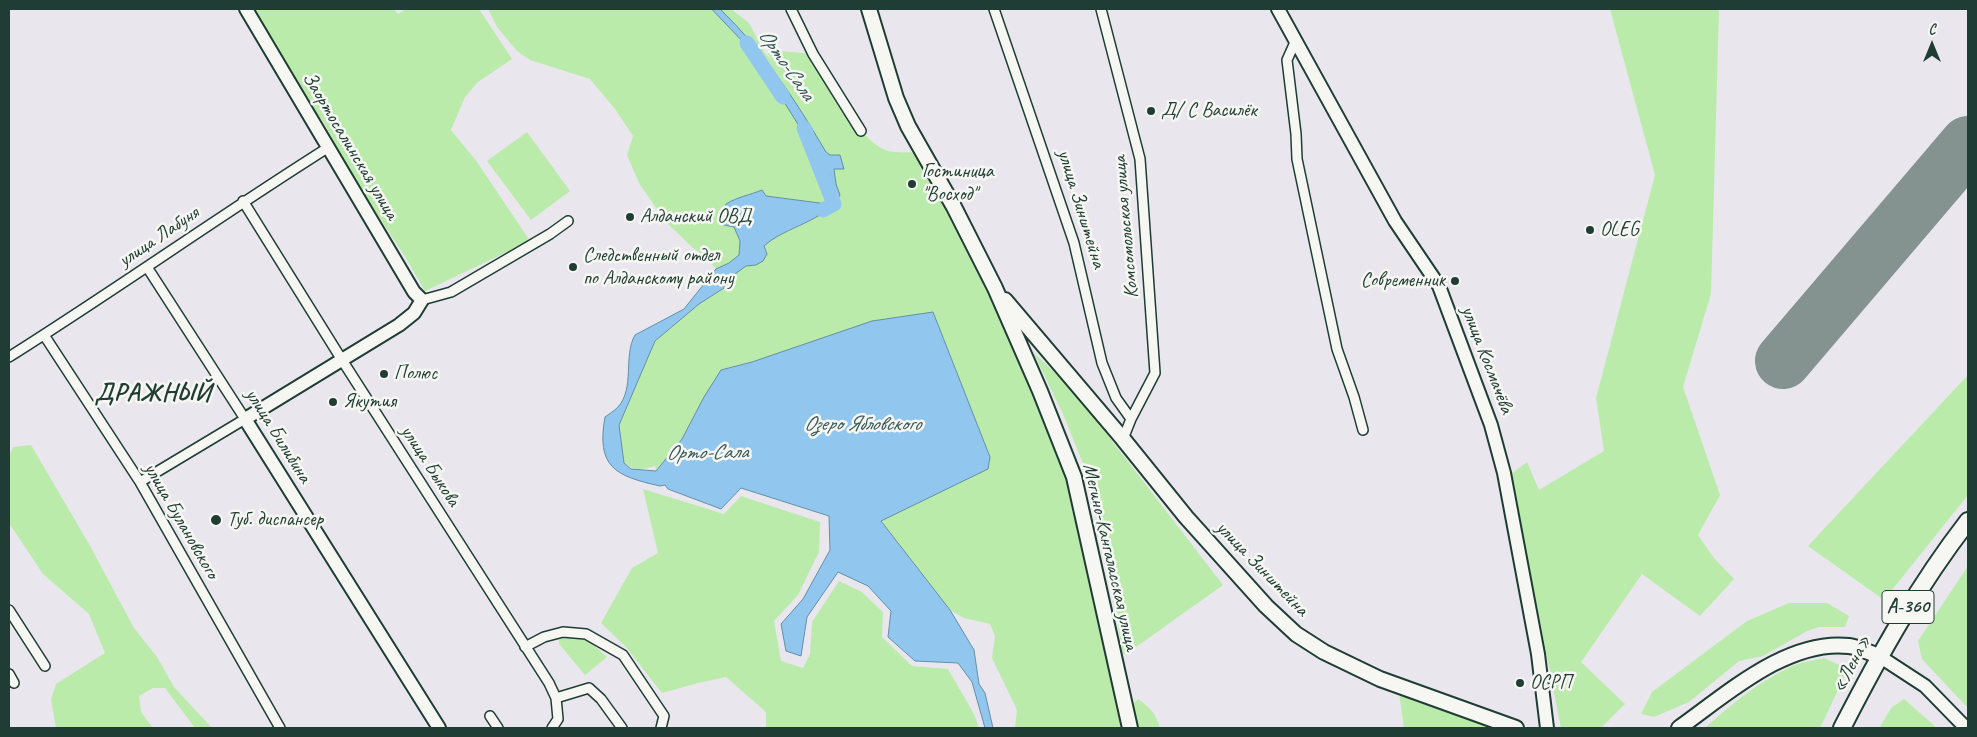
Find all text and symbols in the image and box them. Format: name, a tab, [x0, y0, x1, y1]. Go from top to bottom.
north arrow	[1907, 20, 1957, 70]
text: С	[1929, 21, 1935, 38]
water label: Орто-Сала	[752, 24, 820, 106]
street label: Заортосалинская улица	[296, 68, 404, 224]
place label: Д/ С Василёк	[1161, 99, 1257, 123]
marker: Д/ С Василёк	[1145, 105, 1157, 117]
street label: улица Зинштейна	[1052, 147, 1110, 271]
street label: Комсомольская улица	[1108, 155, 1144, 299]
place label: Гостиница "Восход"	[922, 160, 993, 207]
marker: Гостиница "Восход"	[906, 178, 918, 190]
street label: улица Лабуня	[114, 201, 204, 273]
place label: Алданский ОВД	[640, 205, 752, 229]
marker: Алданский ОВД	[624, 211, 636, 223]
place label: OLEG	[1600, 218, 1639, 242]
marker: OLEG	[1584, 224, 1596, 236]
place label: Следственный отдел по Алданскому району	[583, 244, 733, 291]
marker: Следственный отдел по Алданскому району	[567, 261, 579, 273]
place label: Современник	[1361, 269, 1445, 293]
marker: Современник	[1449, 275, 1461, 287]
street label: улица Космачёва	[1455, 303, 1519, 417]
place label: Полюс	[394, 362, 437, 386]
marker: Полюс	[378, 368, 390, 380]
district label: ДРАЖНЫЙ	[90, 378, 216, 408]
street label: улица Билибина	[239, 384, 317, 488]
place label: Якутия	[343, 390, 396, 414]
marker: Якутия	[327, 396, 339, 408]
water label: Озеро Ябловского	[804, 411, 920, 437]
street label: улица Быкова	[395, 421, 465, 511]
water label: Орто-Сала	[666, 440, 748, 466]
street label: улица Булановского	[138, 459, 224, 583]
street label: Мегино-Кангаласская улица	[1077, 461, 1143, 653]
place label: Туб. диспансер	[227, 508, 323, 532]
marker: Туб. диспансер	[209, 513, 223, 527]
street label: улица Зинштейна	[1211, 516, 1313, 622]
road number: А-360	[1882, 590, 1934, 624]
street label: «Лена»	[1827, 631, 1877, 697]
place label: ОСРП	[1530, 671, 1571, 695]
marker: ОСРП	[1514, 677, 1526, 689]

